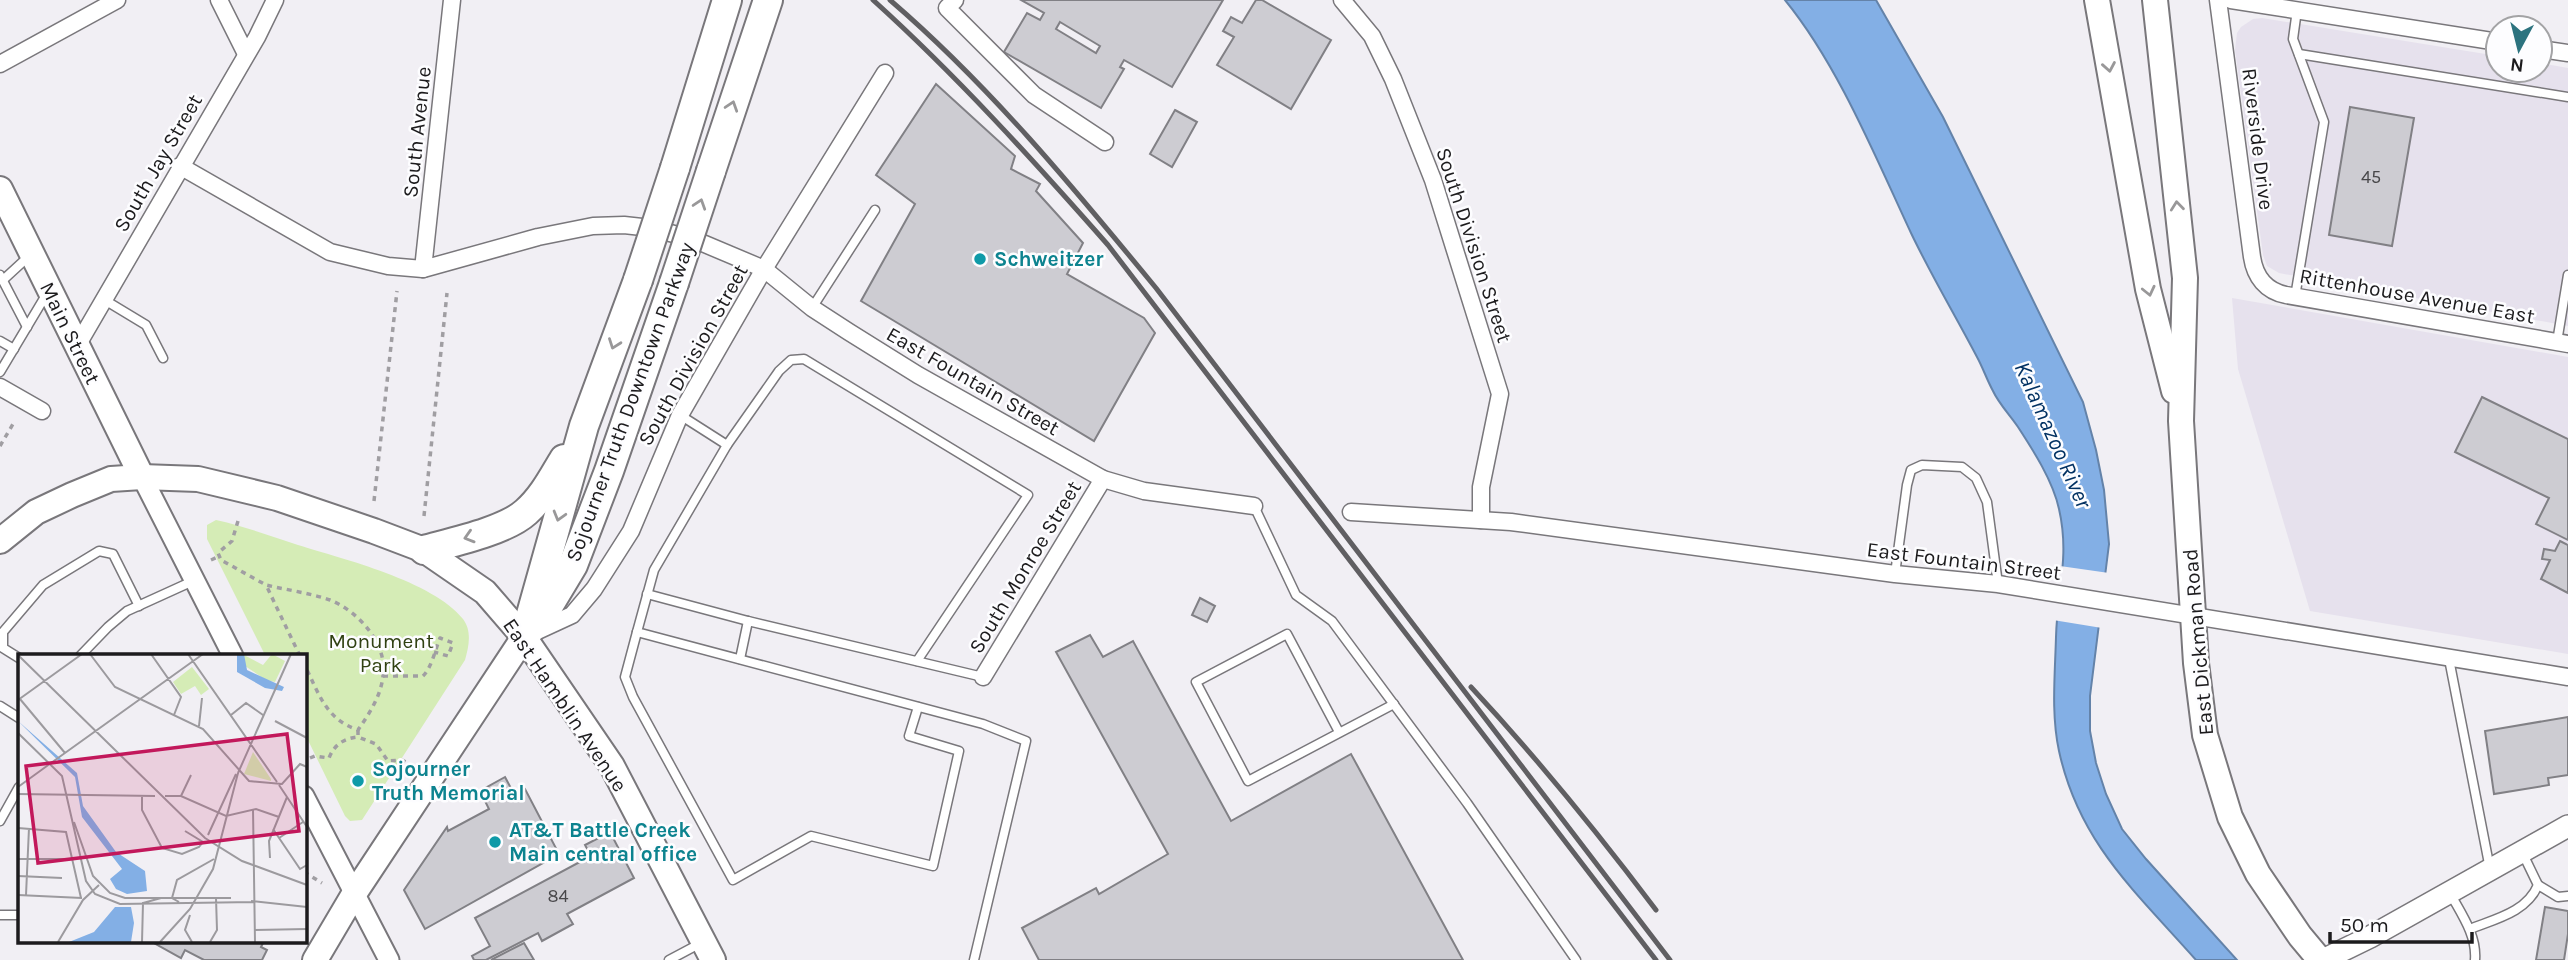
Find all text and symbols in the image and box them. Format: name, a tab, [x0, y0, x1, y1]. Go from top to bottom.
north arrow	[2484, 14, 2554, 84]
text: N	[2509, 53, 2525, 77]
one-way arrow	[2101, 61, 2116, 73]
street label: South Avenue	[398, 65, 436, 199]
street label: Riverside Drive	[2237, 67, 2279, 211]
street label: South Jay Street	[109, 90, 207, 236]
one-way arrow	[724, 101, 739, 113]
street label: South Division Street	[1431, 145, 1517, 346]
house number: 45	[2361, 166, 2381, 188]
one-way arrow	[692, 198, 706, 211]
one-way arrow	[2170, 200, 2185, 212]
street label: Sojourner Truth Downtown Parkway	[561, 239, 699, 565]
place label: Schweitzer	[994, 247, 1104, 271]
marker: Schweitzer	[972, 251, 988, 267]
street label: South Division Street	[633, 260, 753, 450]
street label: Rittenhouse Avenue East	[2298, 263, 2537, 329]
street label: Main Street	[35, 278, 105, 388]
one-way arrow	[2141, 285, 2155, 297]
street label: East Fountain Street	[882, 322, 1064, 440]
one-way arrow	[609, 337, 623, 349]
water label: Kalamazoo River	[2009, 357, 2098, 514]
street label: South Monroe Street	[964, 476, 1086, 658]
one-way arrow	[552, 509, 567, 521]
one-way arrow	[463, 528, 475, 543]
street label: East Fountain Street	[1865, 537, 2063, 585]
street label: East Dickman Road	[2178, 548, 2218, 736]
street label: East Hamblin Avenue	[498, 614, 632, 796]
park label: Monument Park	[328, 629, 434, 677]
inset map	[18, 654, 306, 942]
place label: Sojourner Truth Memorial	[372, 757, 525, 805]
marker: Sojourner Truth Memorial	[350, 773, 366, 789]
place label: AT&T Battle Creek Main central office	[509, 818, 697, 866]
marker: AT&T Battle Creek Main central office	[487, 834, 503, 850]
house number: 84	[547, 885, 569, 907]
scale bar	[2330, 900, 2472, 944]
text: 50 m	[2340, 913, 2389, 937]

